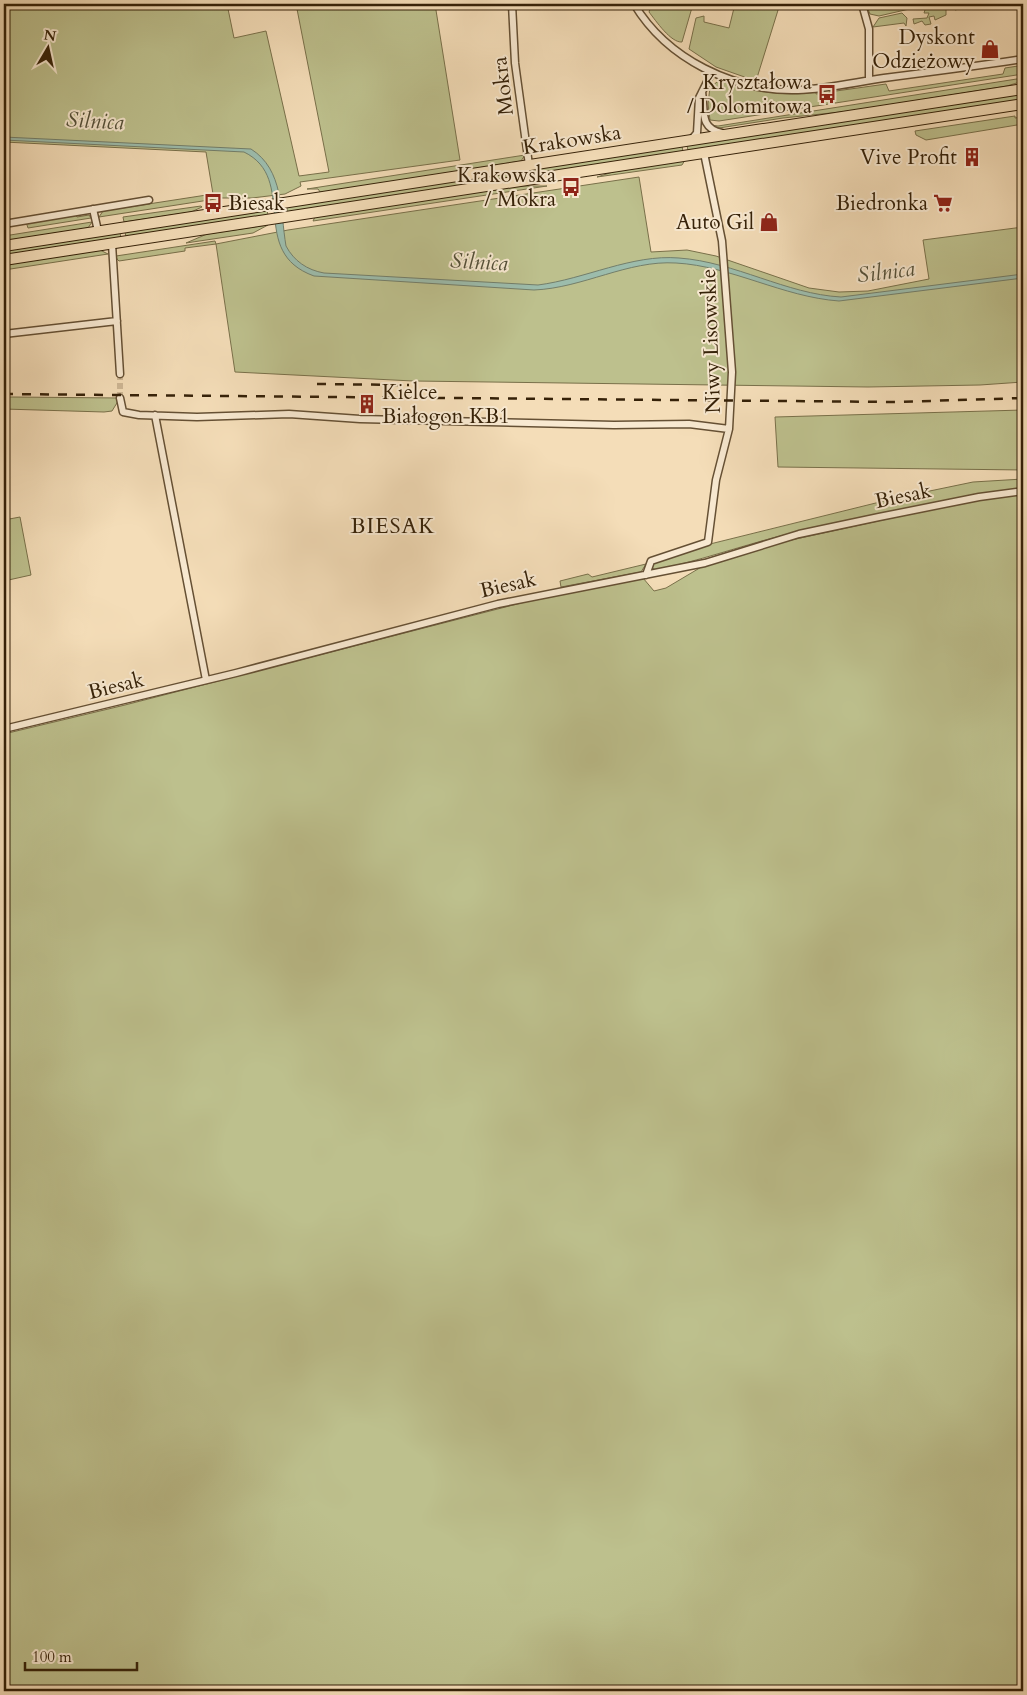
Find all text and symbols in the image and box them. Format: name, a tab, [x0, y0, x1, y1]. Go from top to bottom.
north arrow	[22, 22, 72, 72]
place label: Dyskont Odzieżowy	[872, 23, 975, 76]
text: N	[42, 25, 57, 46]
shop icon: Dyskont Odzieżowy	[979, 38, 1001, 60]
street label: Mokra	[485, 55, 521, 117]
place label: Kryształowa / Dolomitowa	[687, 68, 812, 121]
bus stop icon: Kryształowa / Dolomitowa	[816, 83, 838, 105]
water label: Silnica	[65, 105, 125, 138]
street label: Krakowska	[521, 118, 623, 162]
place label: Vive Profit	[860, 143, 957, 172]
building icon: Vive Profit	[961, 146, 983, 168]
place label: Krakowska / Mokra	[457, 161, 556, 214]
bus stop icon: Krakowska / Mokra	[560, 176, 582, 198]
place label: Biesak	[228, 189, 286, 218]
place label: Biedronka	[836, 189, 928, 218]
bus stop icon: Biesak	[202, 192, 224, 214]
supermarket icon: Biedronka	[932, 192, 954, 214]
place label: Auto Gil	[676, 208, 754, 237]
shop icon: Auto Gil	[758, 211, 780, 233]
water label: Silnica	[449, 246, 509, 279]
water label: Silnica	[855, 254, 917, 290]
street label: Niwy Lisowskie	[694, 268, 728, 414]
place label: Kielce Białogon KB1	[382, 378, 510, 431]
building icon: Kielce Białogon KB1	[356, 393, 378, 415]
street label: Biesak	[872, 476, 935, 516]
district label: BIESAK	[350, 511, 436, 541]
street label: Biesak	[477, 564, 540, 606]
street label: Biesak	[85, 665, 148, 707]
scale bar	[25, 1640, 138, 1672]
text: 100 m	[32, 1647, 72, 1667]

